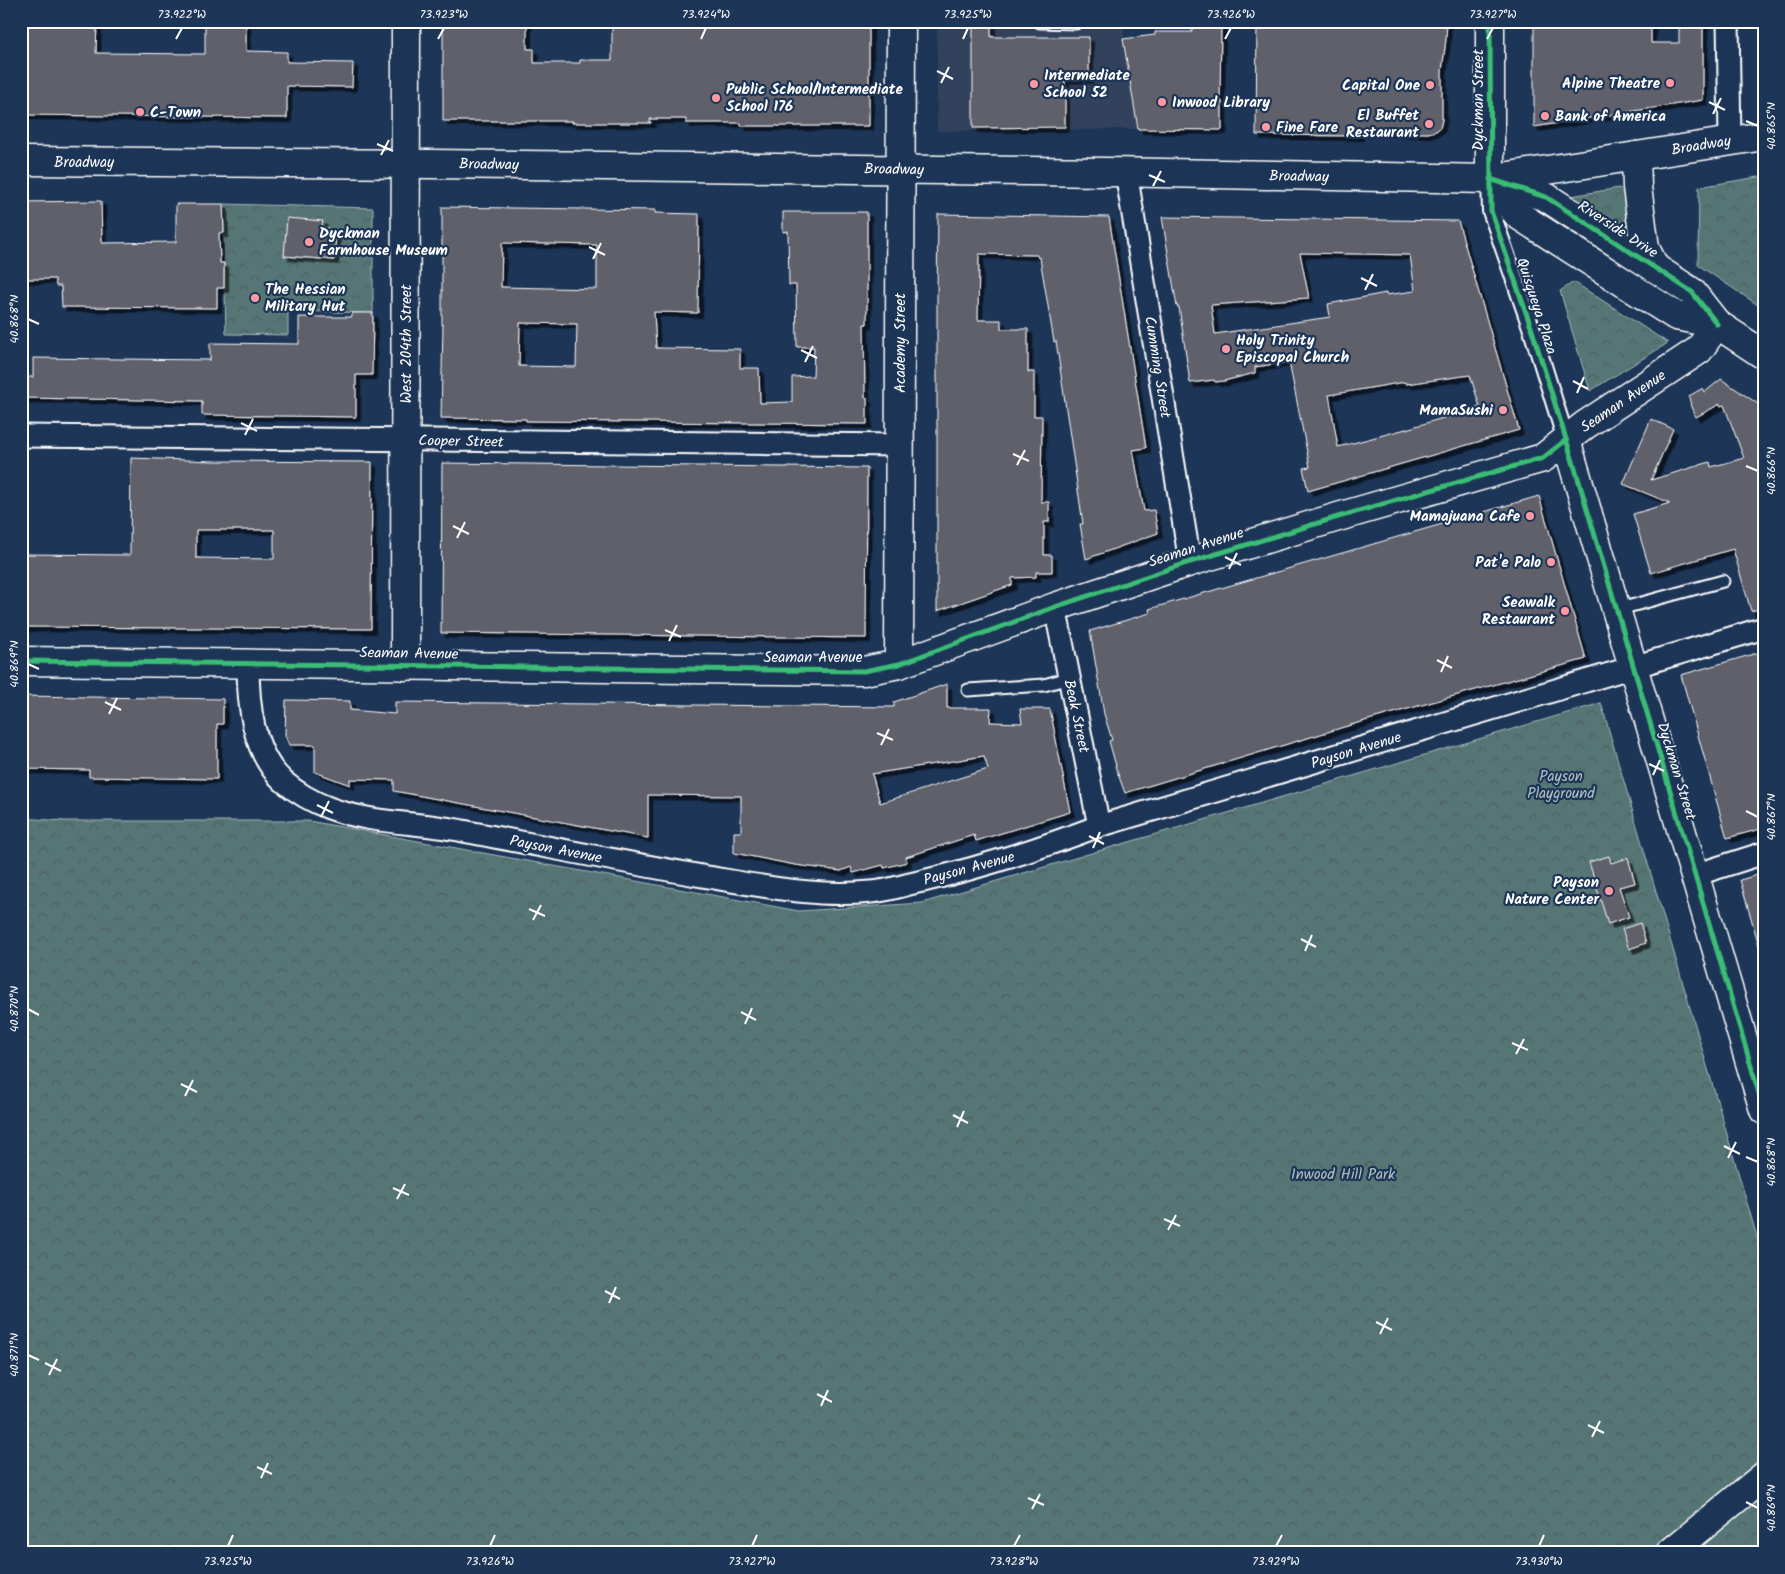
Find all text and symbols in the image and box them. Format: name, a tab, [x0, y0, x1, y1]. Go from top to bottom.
text: 73.922°W	[158, 5, 206, 24]
text: 73.923°W	[420, 5, 468, 24]
text: 73.924°W	[682, 5, 730, 24]
text: 73.925°W	[944, 5, 992, 24]
text: 73.926°W	[1207, 5, 1255, 24]
text: 73.927°W	[1469, 5, 1517, 24]
street label: Dyckman Street	[1467, 49, 1491, 151]
place label: Intermediate School 52	[1044, 64, 1130, 105]
place label: Alpine Theatre	[1562, 72, 1661, 96]
place label: Capital One	[1342, 74, 1421, 98]
marker: Alpine Theatre	[1664, 77, 1676, 89]
place label: Public School/Intermediate School 176	[726, 78, 903, 119]
marker: Intermediate School 52	[1028, 78, 1040, 90]
marker: Capital One	[1424, 79, 1436, 91]
place label: Inwood Library	[1172, 91, 1270, 115]
marker: Public School/Intermediate School 176	[710, 92, 722, 104]
marker: Inwood Library	[1156, 96, 1168, 108]
place label: C-Town	[150, 101, 201, 125]
text: 40.865°N	[1762, 102, 1781, 150]
place label: El Buffet Restaurant	[1346, 104, 1419, 145]
place label: Bank of America	[1555, 105, 1666, 129]
marker: C-Town	[134, 106, 146, 118]
marker: Bank of America	[1539, 110, 1551, 122]
place label: Fine Fare	[1276, 116, 1339, 140]
marker: El Buffet Restaurant	[1423, 118, 1435, 130]
marker: Fine Fare	[1260, 121, 1272, 133]
street label: Broadway	[1670, 129, 1734, 163]
street label: Broadway	[54, 151, 115, 175]
street label: Broadway	[459, 152, 520, 178]
street label: Broadway	[864, 157, 925, 183]
street label: Broadway	[1269, 164, 1330, 190]
street label: Riverside Drive	[1572, 195, 1663, 265]
place label: Dyckman Farmhouse Museum	[319, 222, 448, 263]
marker: Dyckman Farmhouse Museum	[303, 236, 315, 248]
street label: Quisqueya Plaza	[1509, 255, 1563, 358]
place label: The Hessian Military Hut	[265, 278, 346, 319]
street label: West 204th Street	[395, 284, 419, 404]
marker: The Hessian Military Hut	[249, 292, 261, 304]
street label: Academy Street	[889, 293, 913, 393]
text: 40.868°N	[5, 295, 24, 343]
street label: Cumming Street	[1137, 314, 1177, 420]
place label: Holy Trinity Episcopal Church	[1236, 329, 1349, 370]
marker: Holy Trinity Episcopal Church	[1220, 343, 1232, 355]
street label: Seaman Avenue	[1576, 364, 1671, 439]
place label: MamaSushi	[1419, 399, 1494, 423]
marker: MamaSushi	[1497, 404, 1509, 416]
street label: Cooper Street	[418, 429, 504, 455]
text: 40.866°N	[1762, 447, 1781, 495]
place label: Mamajuana Cafe	[1410, 505, 1521, 529]
marker: Mamajuana Cafe	[1524, 510, 1536, 522]
street label: Seaman Avenue	[1146, 521, 1247, 575]
place label: Pat'e Palo	[1475, 551, 1541, 575]
marker: Pat'e Palo	[1545, 556, 1557, 568]
place label: Seawalk Restaurant	[1482, 591, 1556, 632]
marker: Seawalk Restaurant	[1559, 605, 1571, 617]
text: 40.869°N	[5, 640, 24, 688]
street label: Seaman Avenue	[359, 641, 459, 667]
street label: Seaman Avenue	[764, 646, 863, 670]
street label: Beak Street	[1057, 677, 1096, 755]
street label: Dyckman Street	[1650, 719, 1702, 823]
street label: Payson Avenue	[1308, 726, 1405, 776]
park label: Payson Playground	[1527, 765, 1595, 806]
text: 40.867°N	[1762, 793, 1781, 841]
street label: Payson Avenue	[508, 829, 604, 871]
street label: Payson Avenue	[921, 845, 1018, 893]
place label: Payson Nature Center	[1505, 871, 1600, 912]
marker: Payson Nature Center	[1603, 885, 1615, 897]
text: 40.870°N	[5, 986, 24, 1032]
text: 40.868°N	[1762, 1138, 1781, 1186]
park label: Inwood Hill Park	[1291, 1163, 1396, 1187]
text: 40.871°N	[5, 1333, 24, 1377]
text: 40.869°N	[1762, 1484, 1781, 1532]
text: 73.925°W	[204, 1552, 252, 1571]
text: 73.926°W	[466, 1552, 514, 1571]
text: 73.927°W	[728, 1552, 776, 1571]
text: 73.928°W	[990, 1552, 1038, 1571]
text: 73.929°W	[1252, 1552, 1300, 1571]
text: 73.930°W	[1515, 1552, 1563, 1571]

